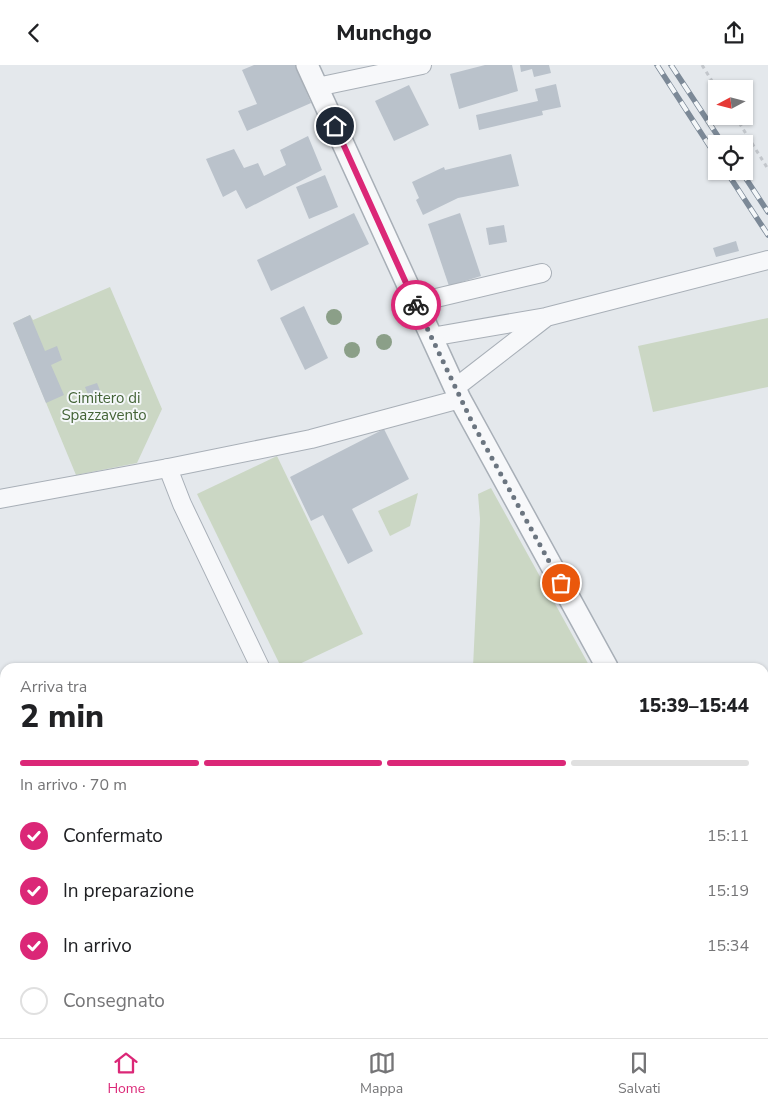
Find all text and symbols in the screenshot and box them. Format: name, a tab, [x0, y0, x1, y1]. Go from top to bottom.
text: Munchgo	[336, 18, 432, 48]
icon: back	[20, 19, 48, 47]
icon: share	[720, 19, 748, 47]
north arrow	[708, 80, 752, 125]
map controls	[708, 80, 753, 180]
pin	[314, 105, 356, 147]
icon: home	[321, 112, 349, 140]
button: locate	[708, 135, 753, 180]
courier	[391, 280, 441, 330]
icon: bike	[402, 291, 430, 319]
park label: Cimitero di Spazzavento	[61, 388, 147, 425]
pin	[540, 562, 582, 604]
icon: bag	[547, 569, 575, 597]
text: Arriva tra	[20, 676, 87, 698]
text: 15:39–15:44	[638, 693, 749, 719]
text: 2 min	[20, 695, 104, 738]
text: In arrivo · 70 m	[20, 774, 127, 796]
icon: check	[20, 822, 48, 850]
text: Confermato	[63, 823, 163, 849]
text: 15:11	[707, 825, 749, 847]
icon: check	[20, 877, 48, 905]
text: In preparazione	[63, 878, 194, 904]
text: 15:19	[707, 880, 749, 902]
icon: check	[20, 932, 48, 960]
text: In arrivo	[63, 933, 132, 959]
text: 15:34	[707, 935, 749, 957]
text: Consegnato	[63, 988, 165, 1014]
tab: Home	[107, 1049, 145, 1098]
tab: Mappa	[360, 1049, 403, 1098]
tab: Salvati	[618, 1049, 661, 1098]

